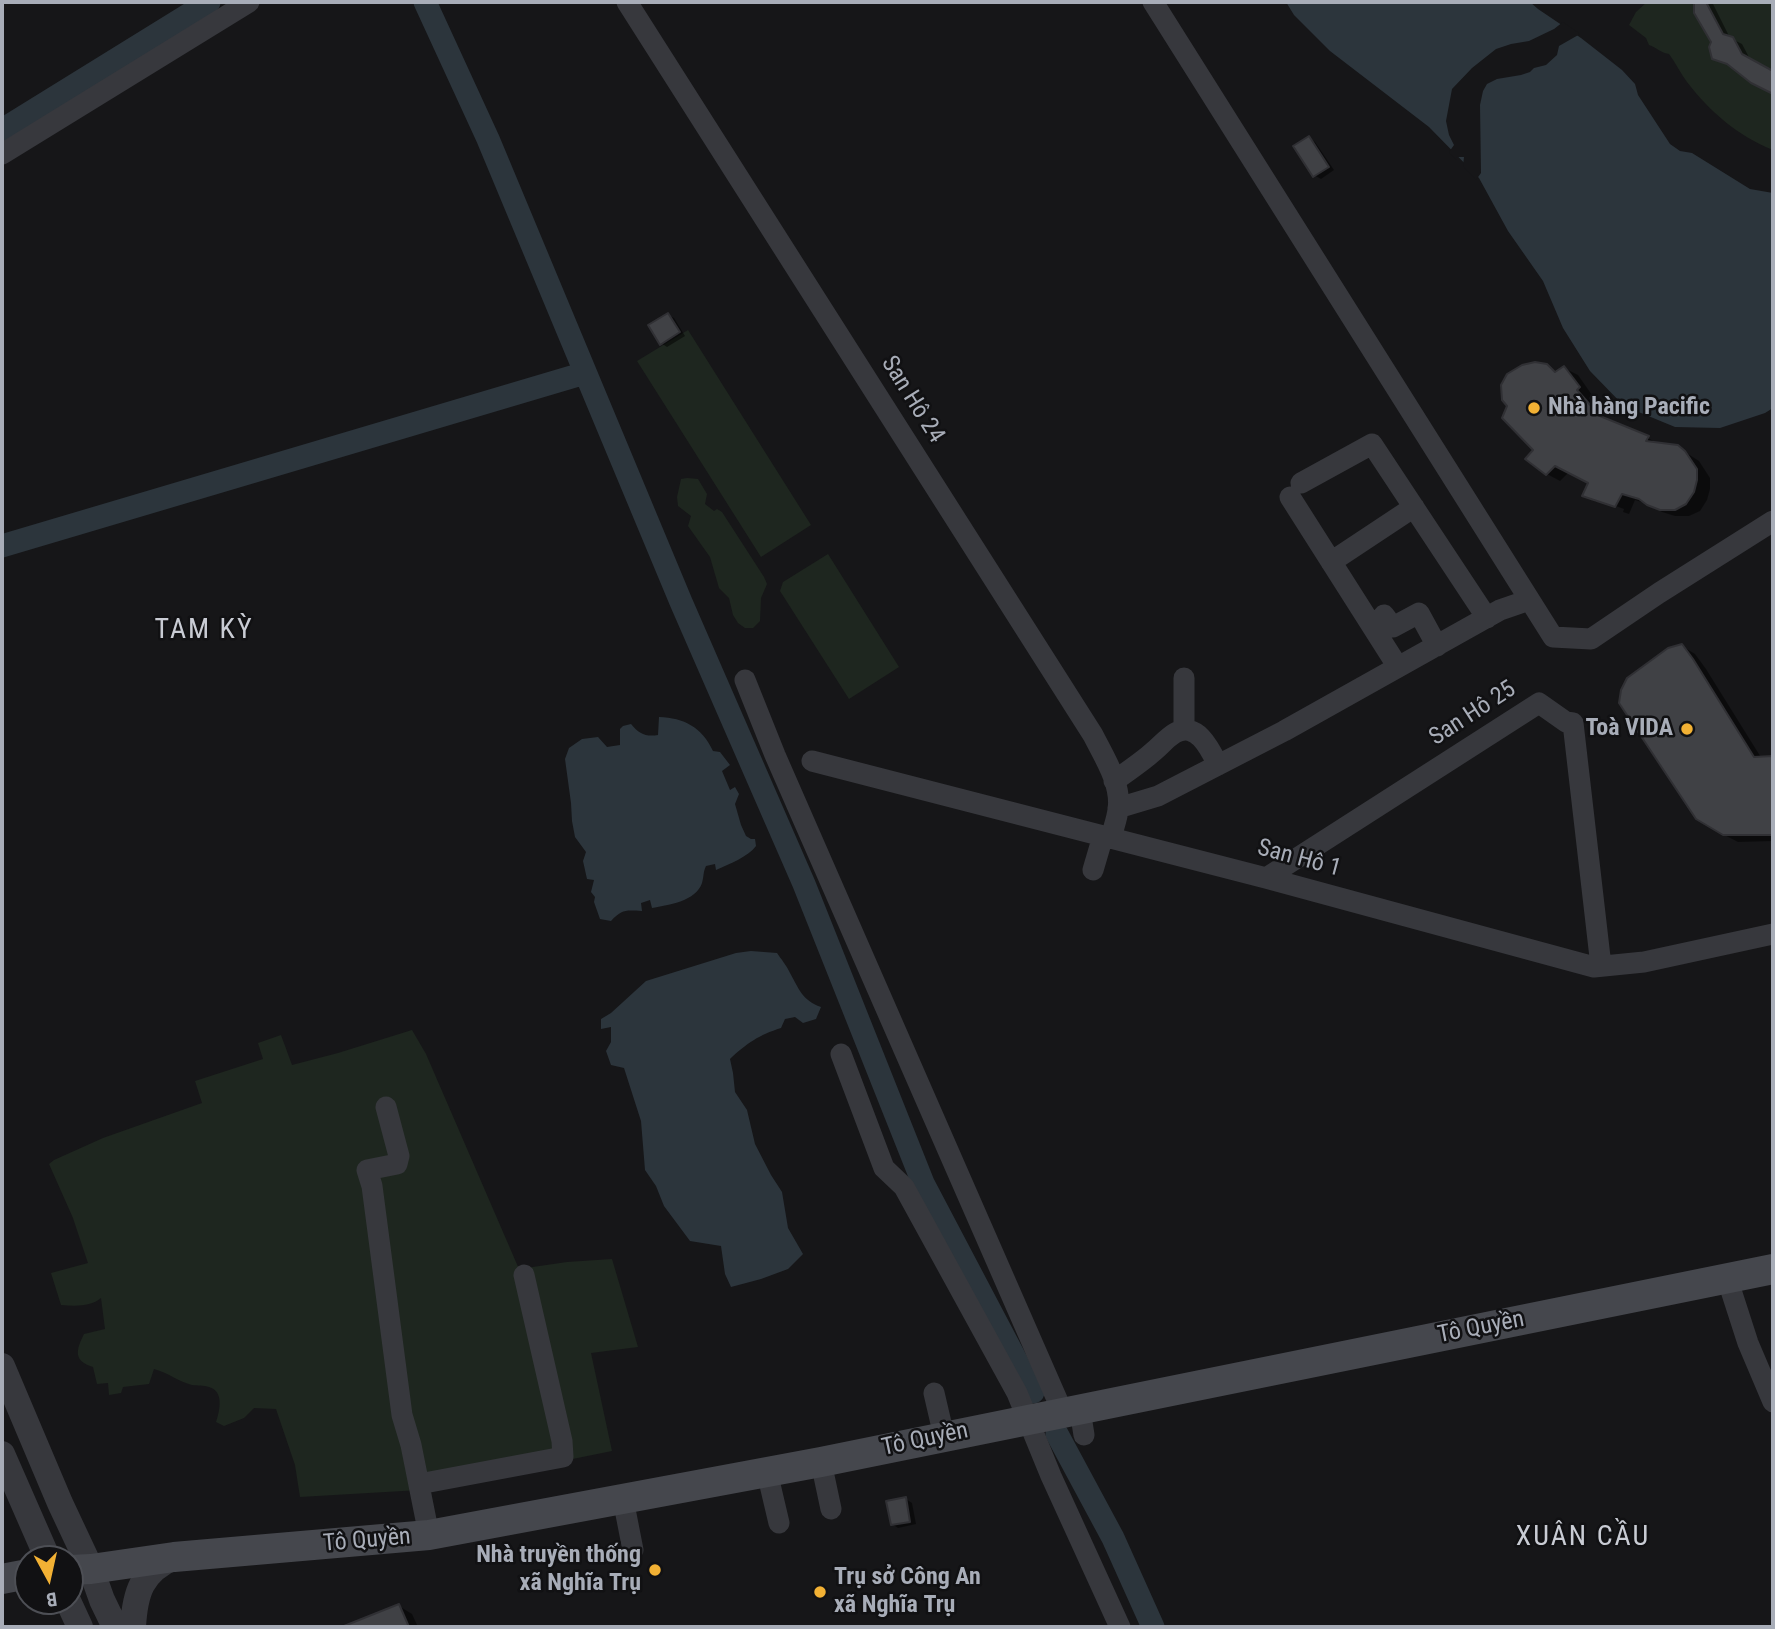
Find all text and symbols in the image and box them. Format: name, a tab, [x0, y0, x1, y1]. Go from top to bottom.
street label: San Hô 24	[874, 351, 950, 449]
place label: Nhà hàng Pacific	[1548, 394, 1710, 422]
marker: Nhà hàng Pacific	[1526, 400, 1542, 416]
district label: TAM KỲ	[155, 614, 253, 648]
street label: San Hô 25	[1424, 675, 1522, 753]
place label: Toà VIDA	[1586, 715, 1673, 743]
marker: Toà VIDA	[1679, 721, 1695, 737]
street label: San Hô 1	[1254, 834, 1344, 884]
street label: Tô Quyền	[1435, 1306, 1527, 1350]
street label: Tô Quyền	[879, 1417, 971, 1463]
district label: XUÂN CẦU	[1517, 1521, 1649, 1555]
street label: Tô Quyền	[322, 1523, 412, 1559]
place label: Nhà truyền thống xã Nghĩa Trụ	[476, 1542, 641, 1598]
north arrow	[14, 1545, 84, 1615]
marker: Nhà truyền thống xã Nghĩa Trụ	[647, 1562, 663, 1578]
place label: Trụ sở Công An xã Nghĩa Trụ	[834, 1564, 981, 1620]
marker: Trụ sở Công An xã Nghĩa Trụ	[812, 1584, 828, 1600]
text: B	[45, 1587, 59, 1611]

